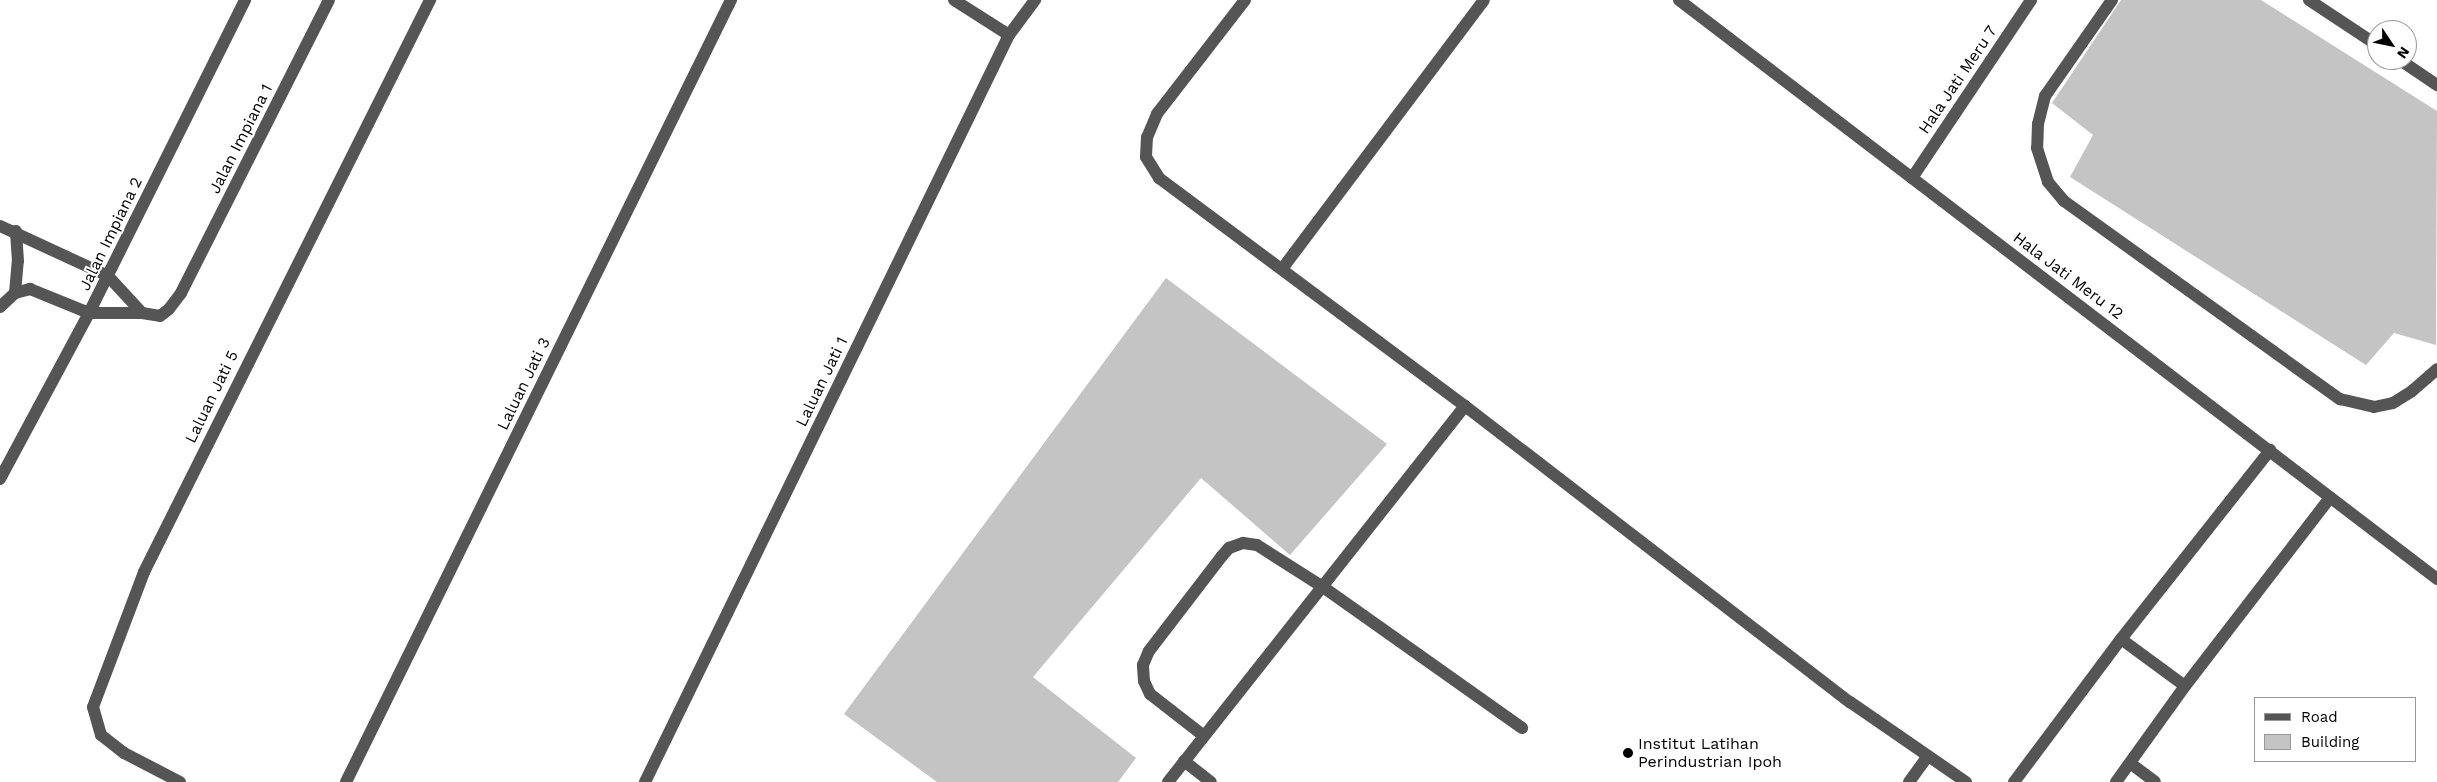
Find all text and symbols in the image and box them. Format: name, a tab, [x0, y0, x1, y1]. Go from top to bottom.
north arrow	[2367, 20, 2417, 70]
street label: Hala Jati Meru 7	[1914, 22, 2002, 138]
text: N	[2394, 44, 2413, 62]
street label: Jalan Impiana 1	[205, 81, 277, 197]
street label: Jalan Impiana 2	[75, 174, 147, 294]
street label: Hala Jati Meru 12	[2009, 228, 2127, 324]
street label: Laluan Jati 3	[493, 334, 555, 434]
street label: Laluan Jati 1	[792, 334, 852, 430]
street label: Laluan Jati 5	[181, 347, 243, 447]
legend	[2254, 697, 2417, 762]
text: Road	[2301, 708, 2338, 726]
text: Building	[2301, 733, 2359, 751]
place label: Institut Latihan Perindustrian Ipoh	[1638, 734, 1782, 772]
marker: Institut Latihan Perindustrian Ipoh	[1622, 747, 1634, 759]

